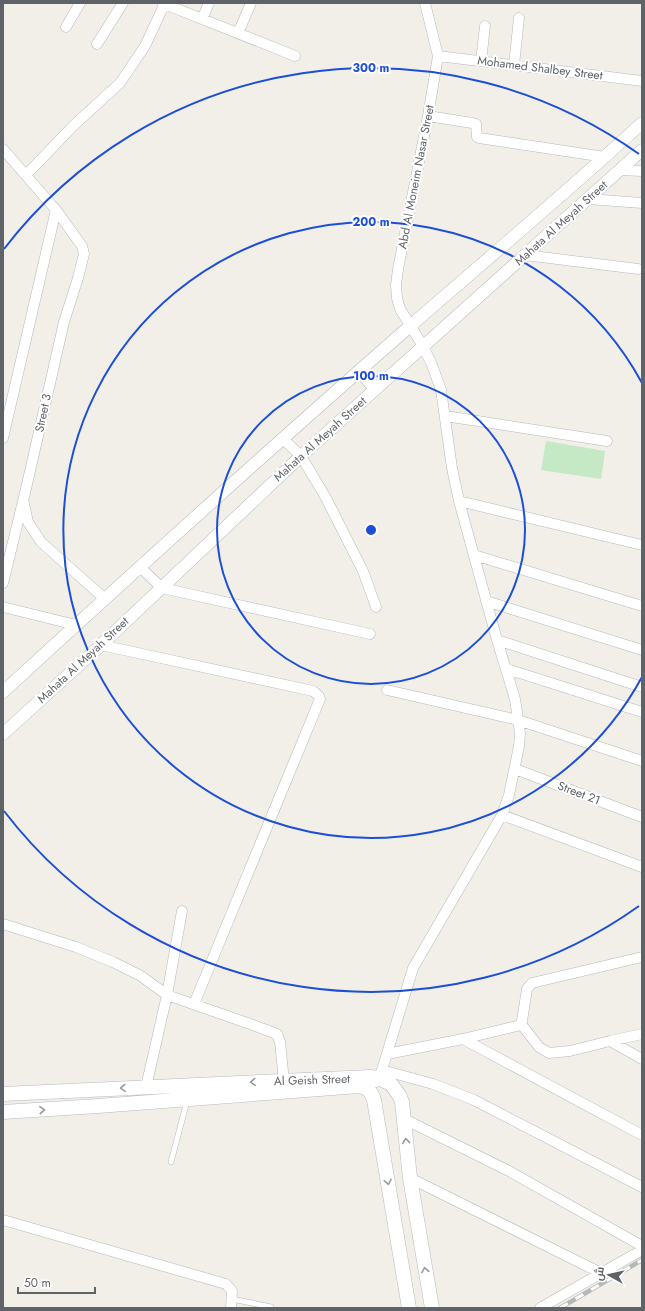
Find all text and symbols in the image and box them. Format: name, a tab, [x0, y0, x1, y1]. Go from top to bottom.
street label: Mohamed Shalbey Street	[476, 51, 604, 85]
text: 300 m	[353, 59, 390, 77]
street label: Abd Al Moneim Nasar Street	[393, 103, 439, 251]
street label: Mahata Al Meyah Street	[511, 176, 611, 270]
text: 200 m	[352, 213, 390, 231]
text: 100 m	[353, 367, 389, 385]
street label: Street 3	[30, 392, 56, 434]
street label: Mahata Al Meyah Street	[270, 392, 370, 486]
centre of rings	[364, 523, 378, 537]
street label: Mahata Al Meyah Street	[33, 613, 133, 707]
street label: Street 21	[555, 777, 603, 809]
street label: Al Geish Street	[274, 1070, 351, 1090]
one-way arrow	[250, 1078, 256, 1086]
one-way arrow	[120, 1084, 126, 1092]
one-way arrow	[39, 1105, 45, 1114]
one-way arrow	[402, 1138, 411, 1144]
one-way arrow	[383, 1179, 391, 1185]
north arrow	[589, 1255, 629, 1295]
one-way arrow	[421, 1266, 430, 1273]
text: ش	[590, 1266, 608, 1282]
scale bar	[18, 1269, 95, 1295]
text: 50 m	[24, 1274, 51, 1292]

